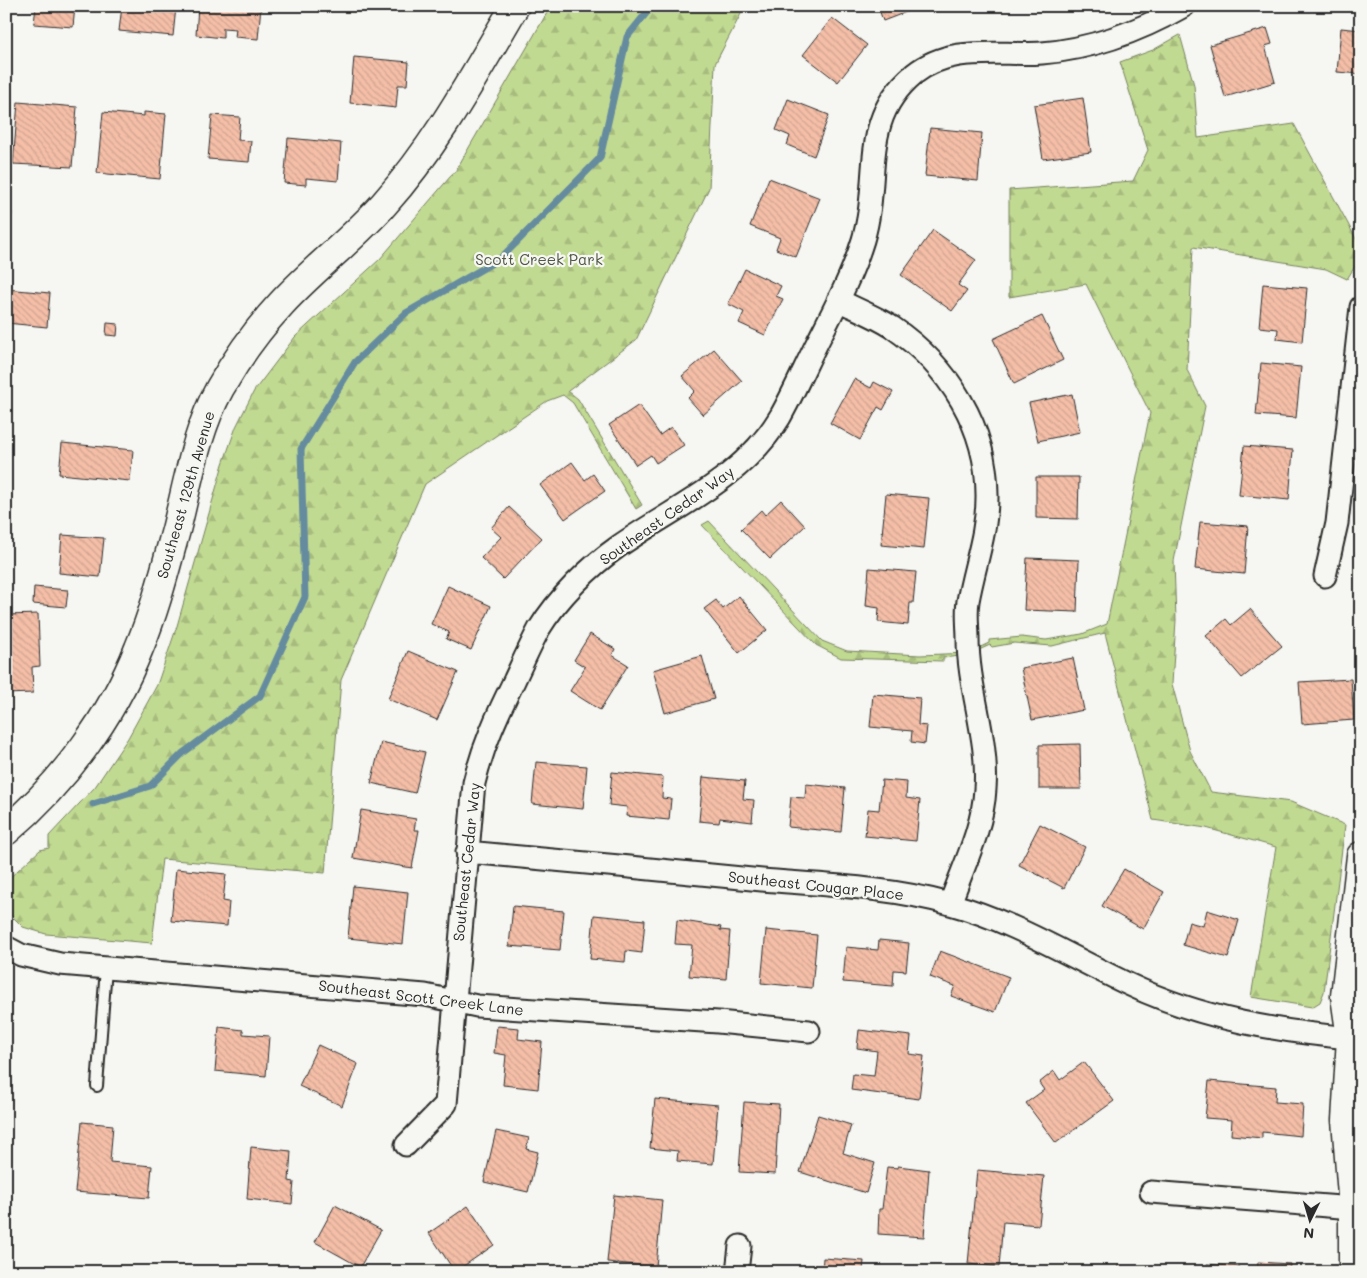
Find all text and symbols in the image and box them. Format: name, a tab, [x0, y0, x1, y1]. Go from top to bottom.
park label: Scott Creek Park	[475, 249, 603, 269]
street label: Southeast 129th Avenue	[151, 409, 219, 581]
street label: Southeast Cedar Way	[595, 461, 738, 569]
street label: Southeast Cedar Way	[448, 781, 484, 942]
street label: Southeast Cougar Place	[727, 866, 905, 904]
street label: Southeast Scott Creek Lane	[317, 974, 525, 1020]
north arrow	[1284, 1196, 1334, 1246]
text: N	[1303, 1224, 1315, 1243]

